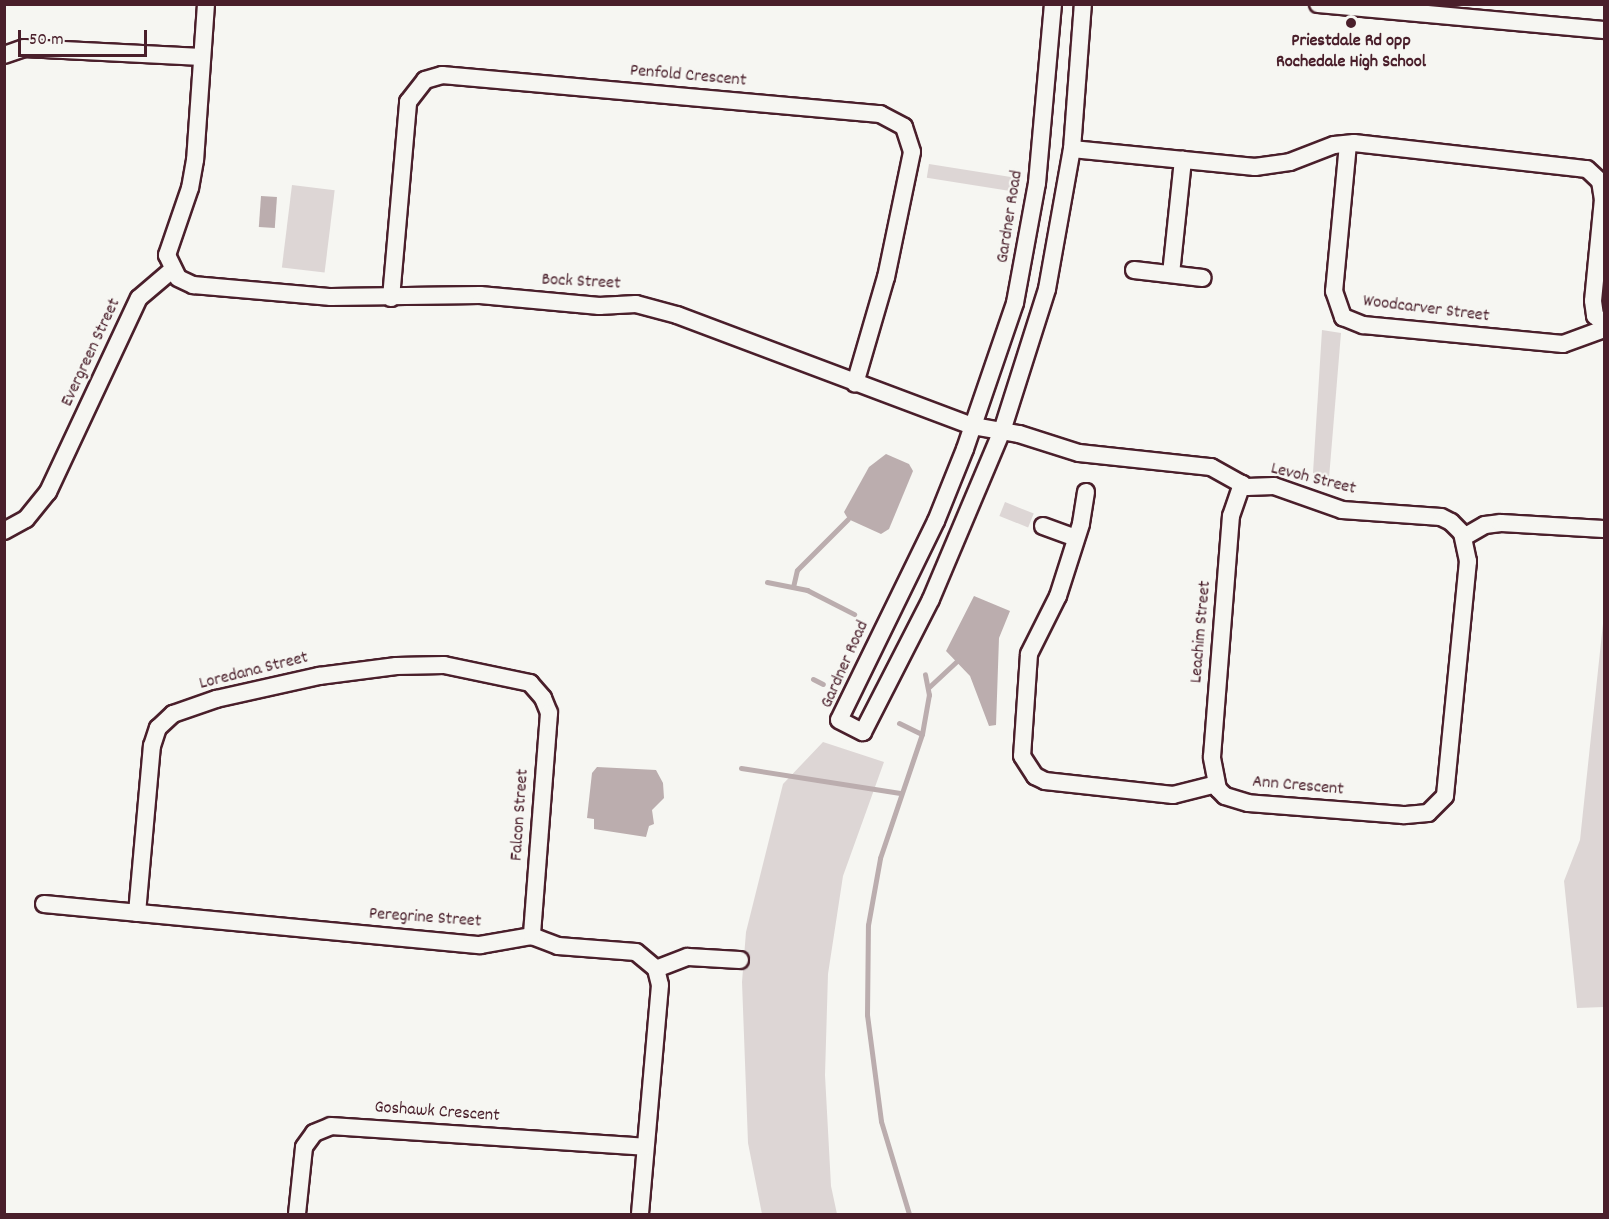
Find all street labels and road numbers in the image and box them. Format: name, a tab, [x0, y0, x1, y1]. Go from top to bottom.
street label: Penfold Crescent	[629, 61, 747, 93]
street label: Gardner Road	[993, 169, 1029, 265]
street label: Bock Street	[541, 270, 621, 296]
street label: Woodcarver Street	[1362, 292, 1490, 328]
street label: Evergreen Street	[58, 295, 126, 411]
street label: Levoh Street	[1268, 459, 1358, 501]
street label: Leachim Street	[1187, 580, 1217, 684]
street label: Gardner Road	[817, 618, 875, 712]
street label: Loredana Street	[197, 648, 311, 696]
street label: Falcon Street	[507, 768, 535, 862]
street label: Ann Crescent	[1251, 772, 1345, 802]
street label: Peregrine Street	[368, 904, 482, 934]
street label: Goshawk Crescent	[374, 1098, 500, 1128]

